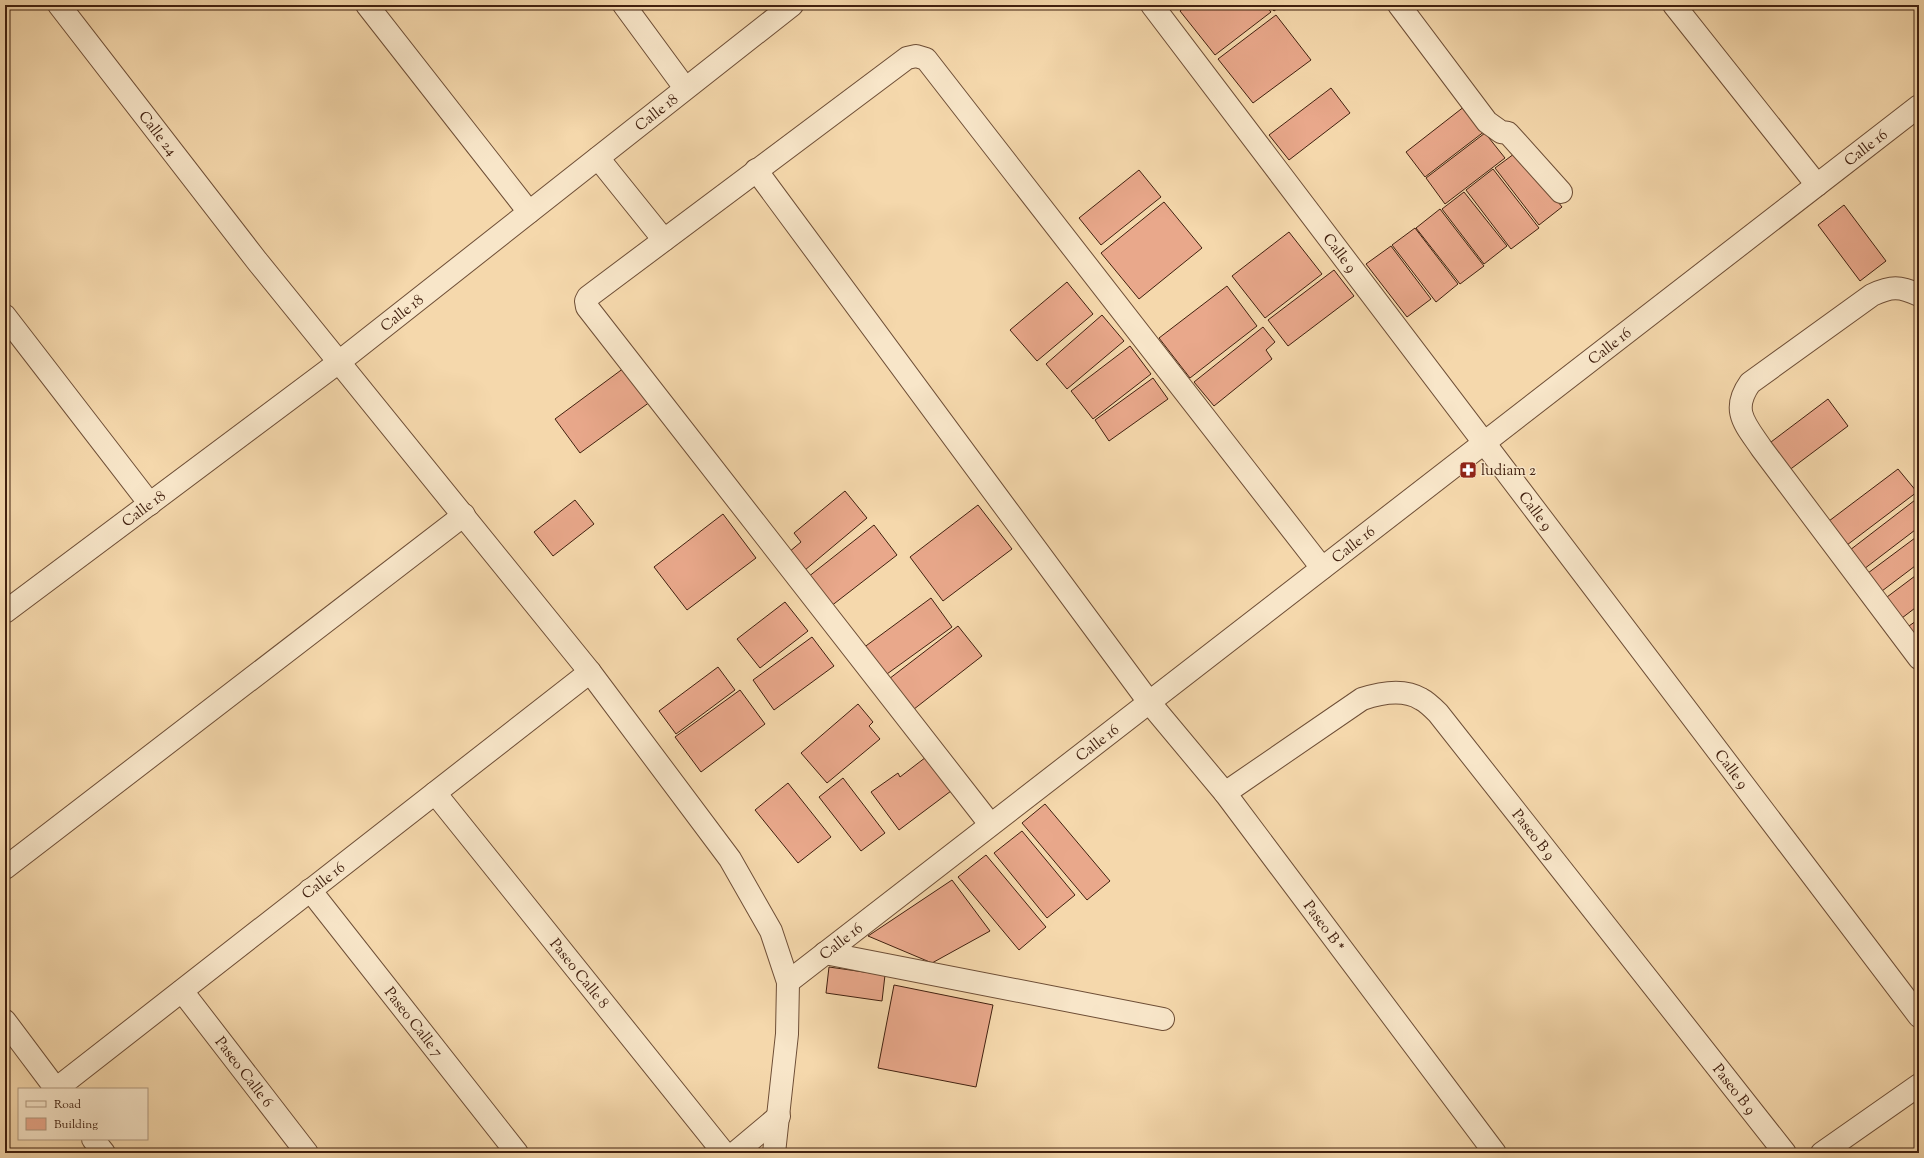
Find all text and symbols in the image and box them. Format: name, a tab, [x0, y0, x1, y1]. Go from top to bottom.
street label: Calle 18	[631, 90, 683, 137]
street label: Calle 24	[133, 107, 181, 161]
street label: Calle 16	[1840, 125, 1893, 172]
street label: Calle 9	[1317, 230, 1361, 278]
street label: Calle 18	[377, 290, 429, 337]
street label: Calle 16	[1584, 323, 1636, 371]
pharmacy icon: ludiam 2	[1458, 460, 1478, 480]
place label: ludiam 2	[1481, 461, 1536, 482]
street label: Calle 18	[118, 486, 171, 533]
street label: Calle 9	[1513, 488, 1556, 536]
street label: Calle 16	[1328, 522, 1380, 569]
street label: Calle 16	[1072, 720, 1124, 767]
street label: Calle 9	[1709, 746, 1752, 794]
street label: Paseo B 9	[1506, 806, 1559, 865]
street label: Calle 16	[298, 858, 350, 905]
street label: Paseo B *	[1297, 897, 1349, 956]
street label: Calle 16	[816, 919, 868, 966]
street label: Paseo Calle 8	[544, 935, 613, 1014]
street label: Paseo Calle 7	[378, 983, 447, 1063]
street label: Paseo Calle 6	[209, 1033, 277, 1112]
street label: Paseo B 9	[1707, 1060, 1760, 1120]
legend	[18, 1088, 148, 1140]
text: Road	[54, 1096, 81, 1114]
text: Building	[54, 1116, 98, 1134]

